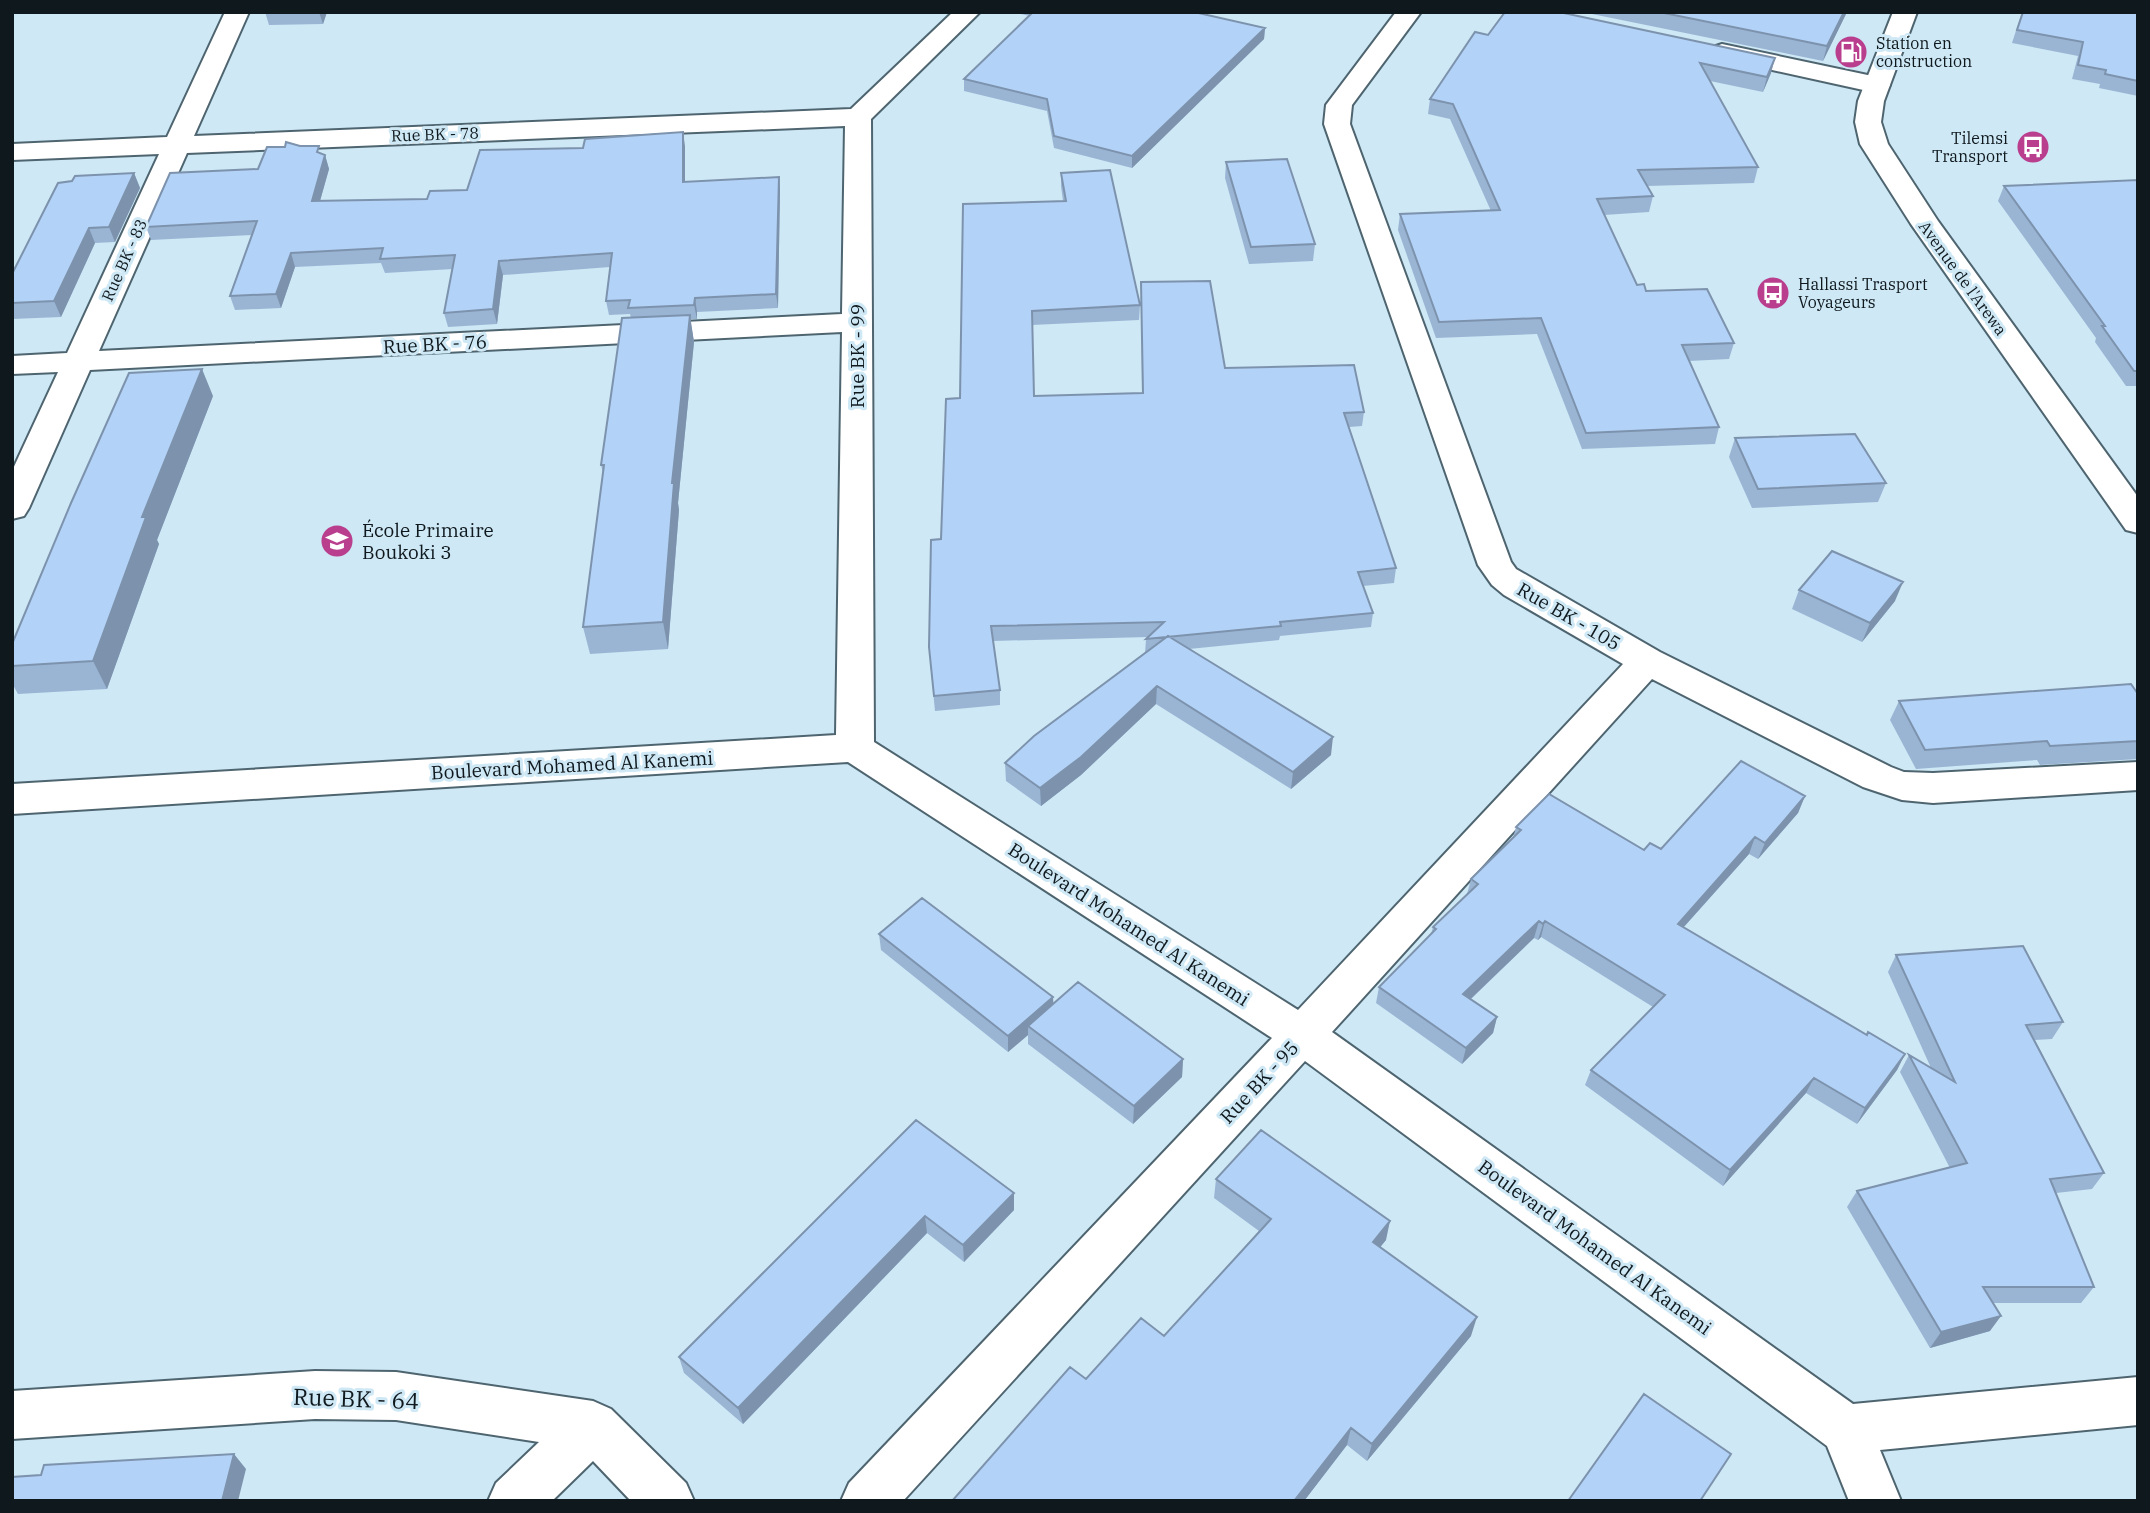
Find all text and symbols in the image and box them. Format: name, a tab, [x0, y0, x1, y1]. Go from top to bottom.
fuel station icon: Station en construction	[1832, 33, 1870, 71]
place label: Station en construction	[1876, 33, 1972, 71]
street label: Rue BK - 78	[391, 122, 479, 146]
place label: Tilemsi Transport	[1932, 128, 2008, 166]
bus stop icon: Tilemsi Transport	[2014, 128, 2052, 166]
street label: Rue BK - 83	[97, 216, 151, 304]
street label: Avenue de l'Arewa	[1915, 217, 2011, 339]
bus stop icon: Hallassi Trasport Voyageurs	[1754, 274, 1792, 312]
place label: Hallassi Trasport Voyageurs	[1798, 274, 1928, 312]
street label: Rue BK - 99	[845, 304, 869, 408]
street label: Rue BK - 76	[382, 329, 488, 359]
place label: École Primaire Boukoki 3	[362, 518, 494, 564]
school or university icon: École Primaire Boukoki 3	[318, 522, 356, 560]
street label: Rue BK - 105	[1513, 577, 1625, 655]
street label: Boulevard Mohamed Al Kanemi	[430, 746, 714, 784]
street label: Boulevard Mohamed Al Kanemi	[1004, 837, 1254, 1011]
street label: Rue BK - 95	[1215, 1036, 1303, 1128]
street label: Boulevard Mohamed Al Kanemi	[1474, 1154, 1716, 1340]
street label: Rue BK - 64	[292, 1381, 420, 1415]

